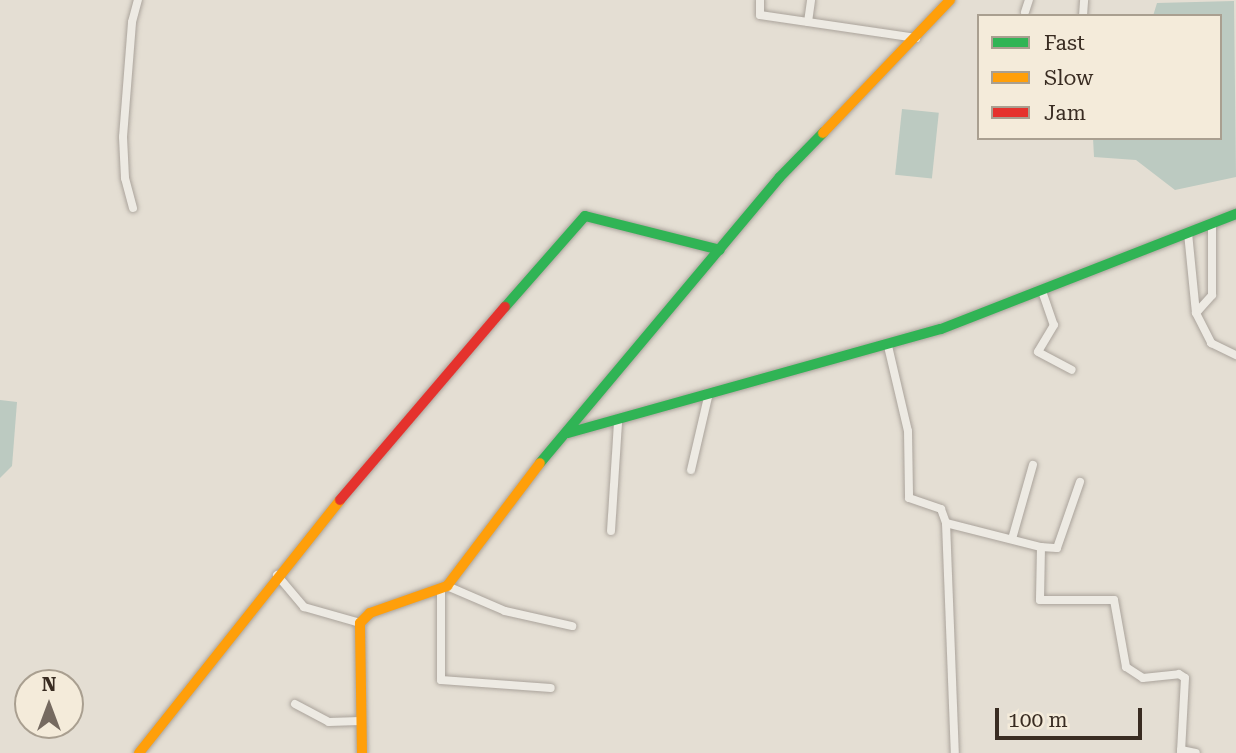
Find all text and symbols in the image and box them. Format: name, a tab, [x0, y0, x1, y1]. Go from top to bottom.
legend	[977, 14, 1222, 140]
text: Fast	[1044, 31, 1085, 55]
text: Slow	[1044, 66, 1093, 90]
text: Jam	[1044, 101, 1086, 125]
north arrow	[14, 669, 84, 739]
text: N	[42, 673, 56, 696]
scale bar	[998, 694, 1145, 738]
text: 100 m	[1008, 708, 1068, 732]

